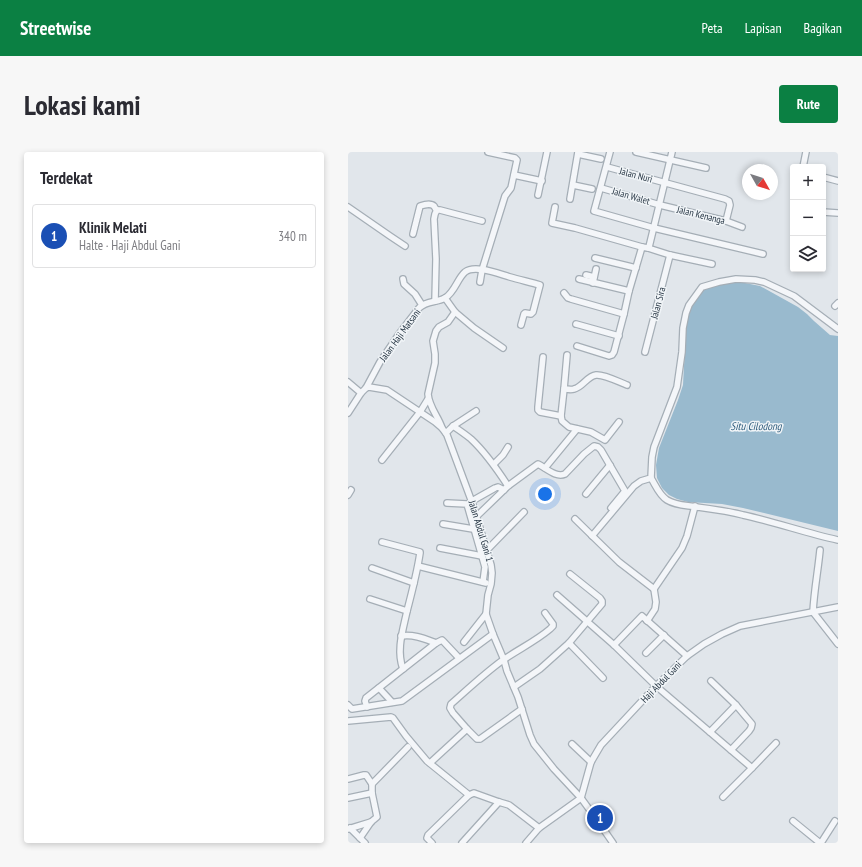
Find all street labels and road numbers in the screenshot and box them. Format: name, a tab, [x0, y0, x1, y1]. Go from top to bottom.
street label: Jalan Nuri	[617, 164, 654, 186]
street label: Jalan Walet	[610, 184, 652, 208]
street label: Jalan Kenanga	[675, 203, 726, 227]
street label: Jalan Sira	[647, 286, 668, 321]
street label: Jalan Haji Matsani	[376, 306, 424, 365]
street label: Jalan Abdul Gani 1	[465, 498, 496, 563]
street label: Haji Abdul Gani	[638, 658, 684, 706]

